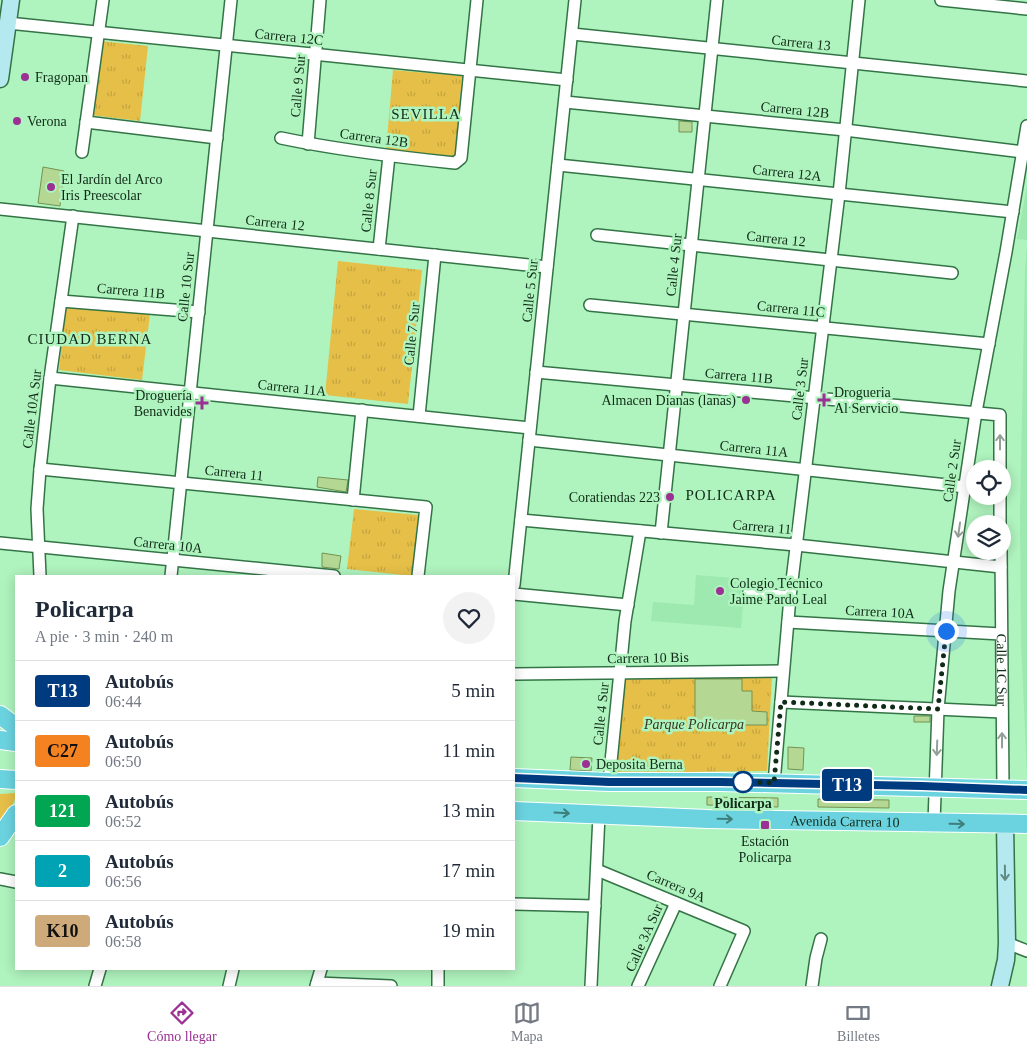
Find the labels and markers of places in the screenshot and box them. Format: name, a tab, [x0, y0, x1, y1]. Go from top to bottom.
place label: Fragopan	[35, 70, 88, 85]
marker: Fragopan	[19, 71, 31, 83]
place label: Verona	[27, 114, 67, 129]
marker: Verona	[11, 115, 23, 127]
place label: El Jardín del Arco Iris Preescolar	[61, 172, 162, 203]
marker: El Jardín del Arco Iris Preescolar	[45, 181, 57, 193]
place label: Drogueria Al Servicio	[834, 385, 898, 416]
place label: Droguería Benavides	[134, 388, 193, 419]
place label: Almacen Dianas (lanas)	[602, 393, 736, 409]
marker: Almacen Dianas (lanas)	[740, 394, 752, 406]
marker: Drogueria Al Servicio	[818, 394, 830, 406]
marker: Droguería Benavides	[196, 397, 208, 409]
place label: Coratiendas 223	[569, 490, 660, 505]
marker: Coratiendas 223	[664, 491, 676, 503]
place label: Colegio Técnico Jaime Pardo Leal	[730, 576, 827, 607]
marker: Colegio Técnico Jaime Pardo Leal	[714, 585, 726, 597]
place label: Deposita Berna	[596, 757, 683, 772]
marker: Deposita Berna	[580, 758, 592, 770]
marker: Policarpa	[732, 771, 754, 793]
place label: Policarpa	[714, 796, 772, 811]
marker: Estación Policarpa	[759, 819, 771, 831]
place label: Estación Policarpa	[739, 834, 792, 865]

